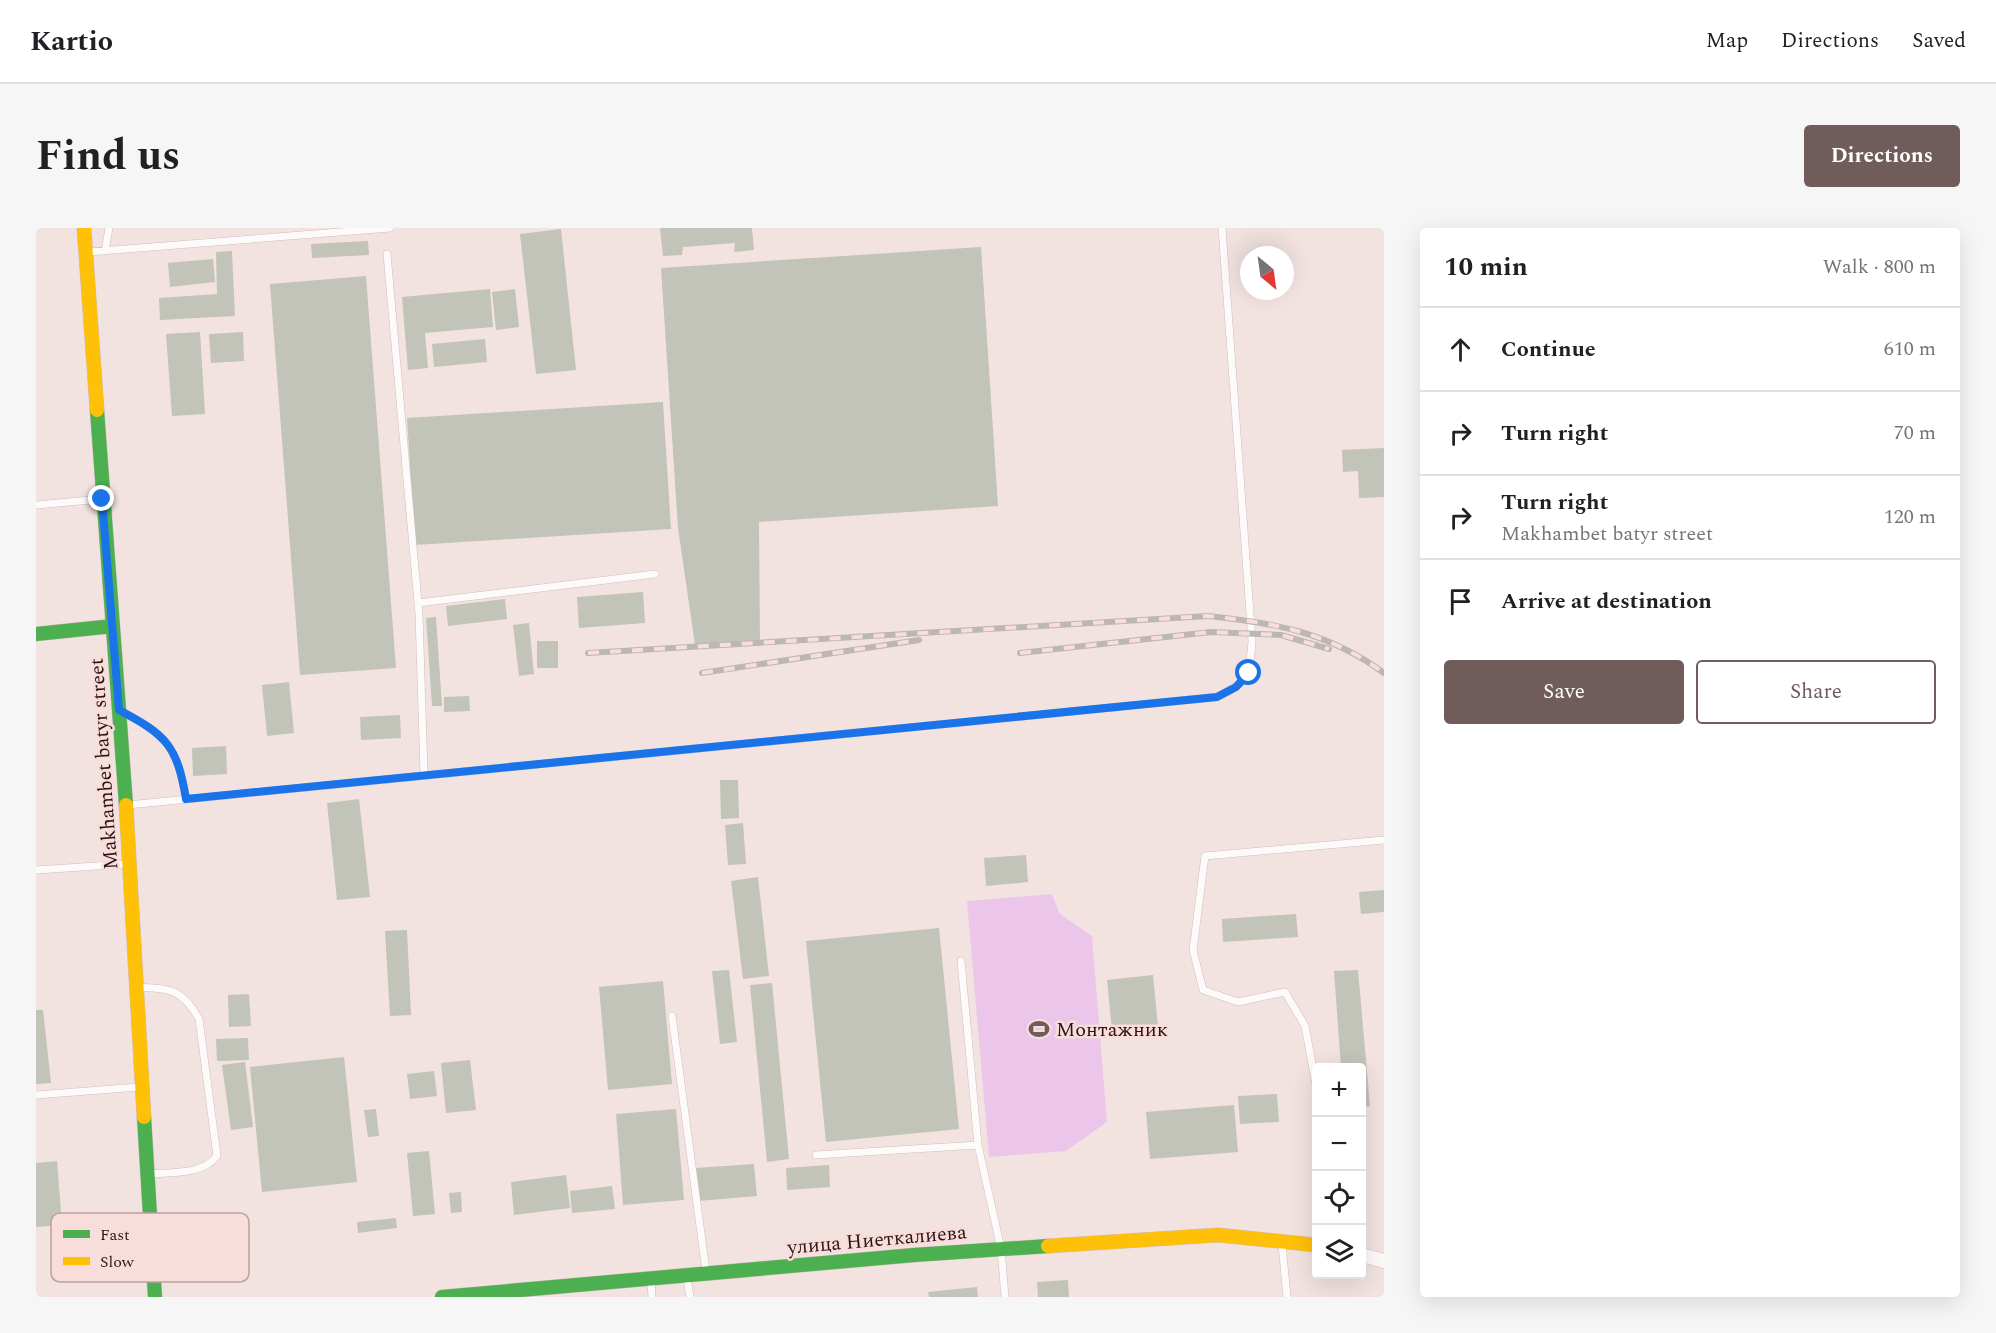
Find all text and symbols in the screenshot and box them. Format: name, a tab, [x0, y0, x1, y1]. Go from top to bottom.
text: Kartio	[30, 20, 113, 63]
text: Map	[1706, 25, 1748, 57]
text: Directions	[1781, 25, 1879, 57]
text: Saved	[1912, 25, 1966, 57]
text: Find us	[36, 125, 180, 188]
button: Directions	[1804, 125, 1960, 187]
north arrow	[1240, 246, 1294, 300]
text: 10 min	[1444, 247, 1528, 287]
text: Walk · 800 m	[1823, 252, 1936, 282]
icon: ahead	[1444, 333, 1477, 366]
text: Continue	[1501, 333, 1596, 366]
text: 610 m	[1884, 334, 1936, 364]
icon: right	[1444, 417, 1477, 450]
text: Turn right	[1501, 417, 1608, 450]
text: 70 m	[1894, 418, 1936, 448]
route end	[88, 485, 114, 511]
text: Turn right	[1501, 486, 1608, 519]
icon: right	[1444, 501, 1477, 534]
text: 120 m	[1884, 502, 1936, 532]
text: Makhambet batyr street	[1501, 519, 1713, 549]
icon: arrive	[1444, 585, 1477, 618]
text: Arrive at destination	[1501, 585, 1712, 618]
street label: Makhambet batyr street	[82, 657, 126, 871]
route start	[1235, 659, 1261, 685]
button: Save	[1444, 660, 1684, 724]
button: Share	[1696, 660, 1936, 724]
place label: Монтажник	[1056, 1015, 1168, 1045]
sports icon: Монтажник	[1027, 1017, 1051, 1041]
map controls	[1312, 1063, 1366, 1279]
button: +	[1312, 1063, 1366, 1117]
button: −	[1312, 1117, 1366, 1171]
button: locate	[1312, 1171, 1366, 1225]
legend	[51, 1213, 249, 1282]
street label: улица Ниеткалиева	[785, 1217, 968, 1263]
text: Fast	[100, 1223, 130, 1247]
button: layers	[1312, 1225, 1366, 1279]
text: Slow	[100, 1250, 135, 1274]

